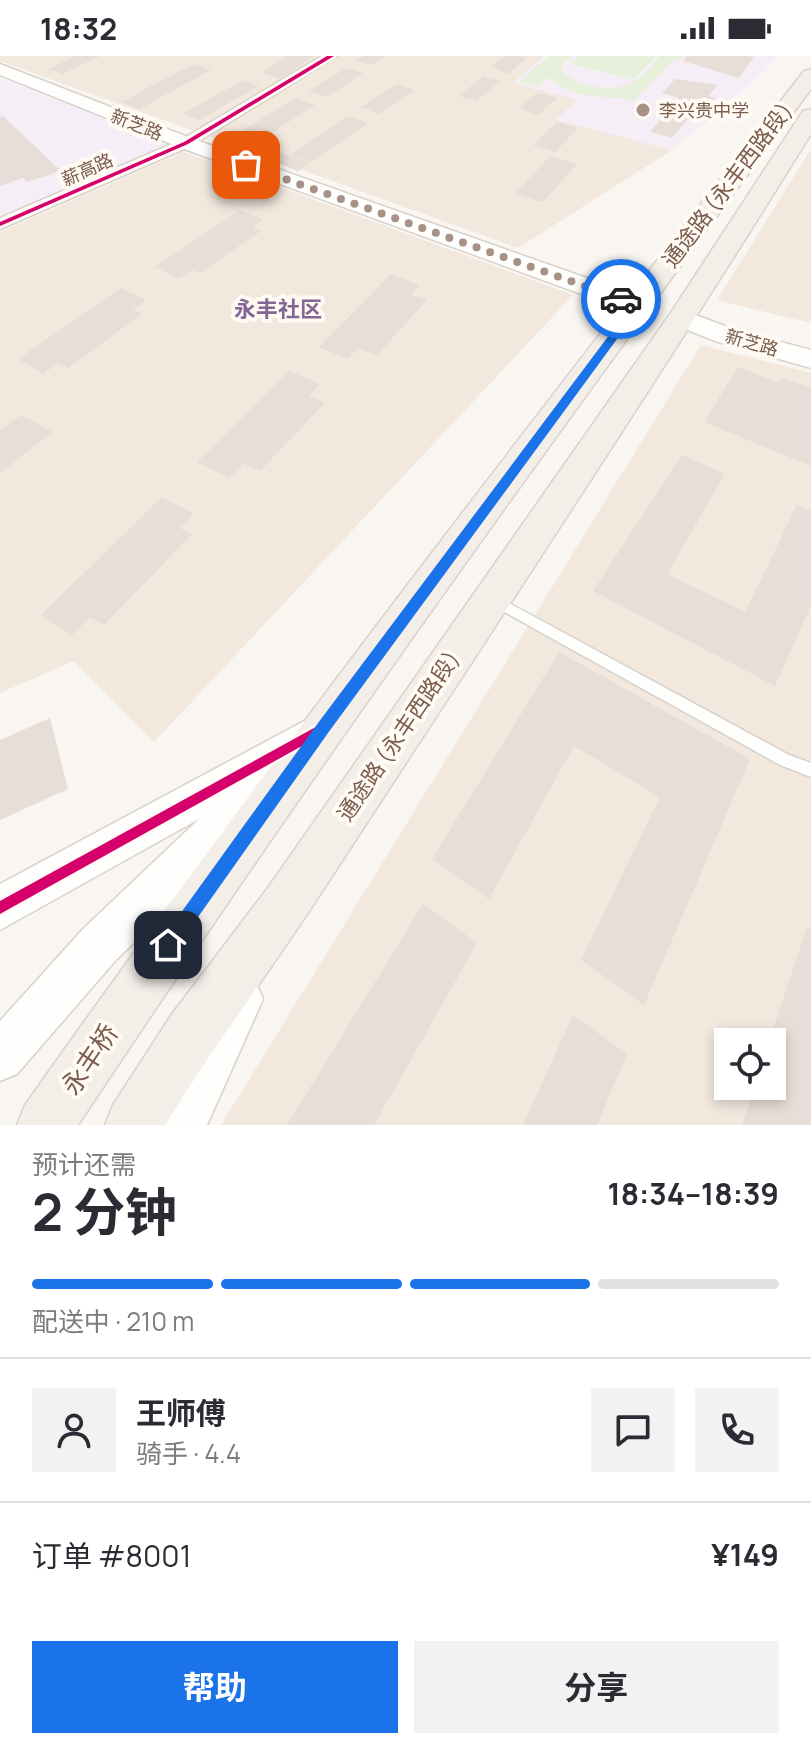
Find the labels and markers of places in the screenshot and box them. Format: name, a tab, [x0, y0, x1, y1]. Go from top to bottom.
place label: 李兴贵中学	[659, 98, 749, 122]
marker: 李兴贵中学	[634, 101, 652, 119]
pin	[212, 131, 280, 199]
pin	[134, 911, 202, 979]

